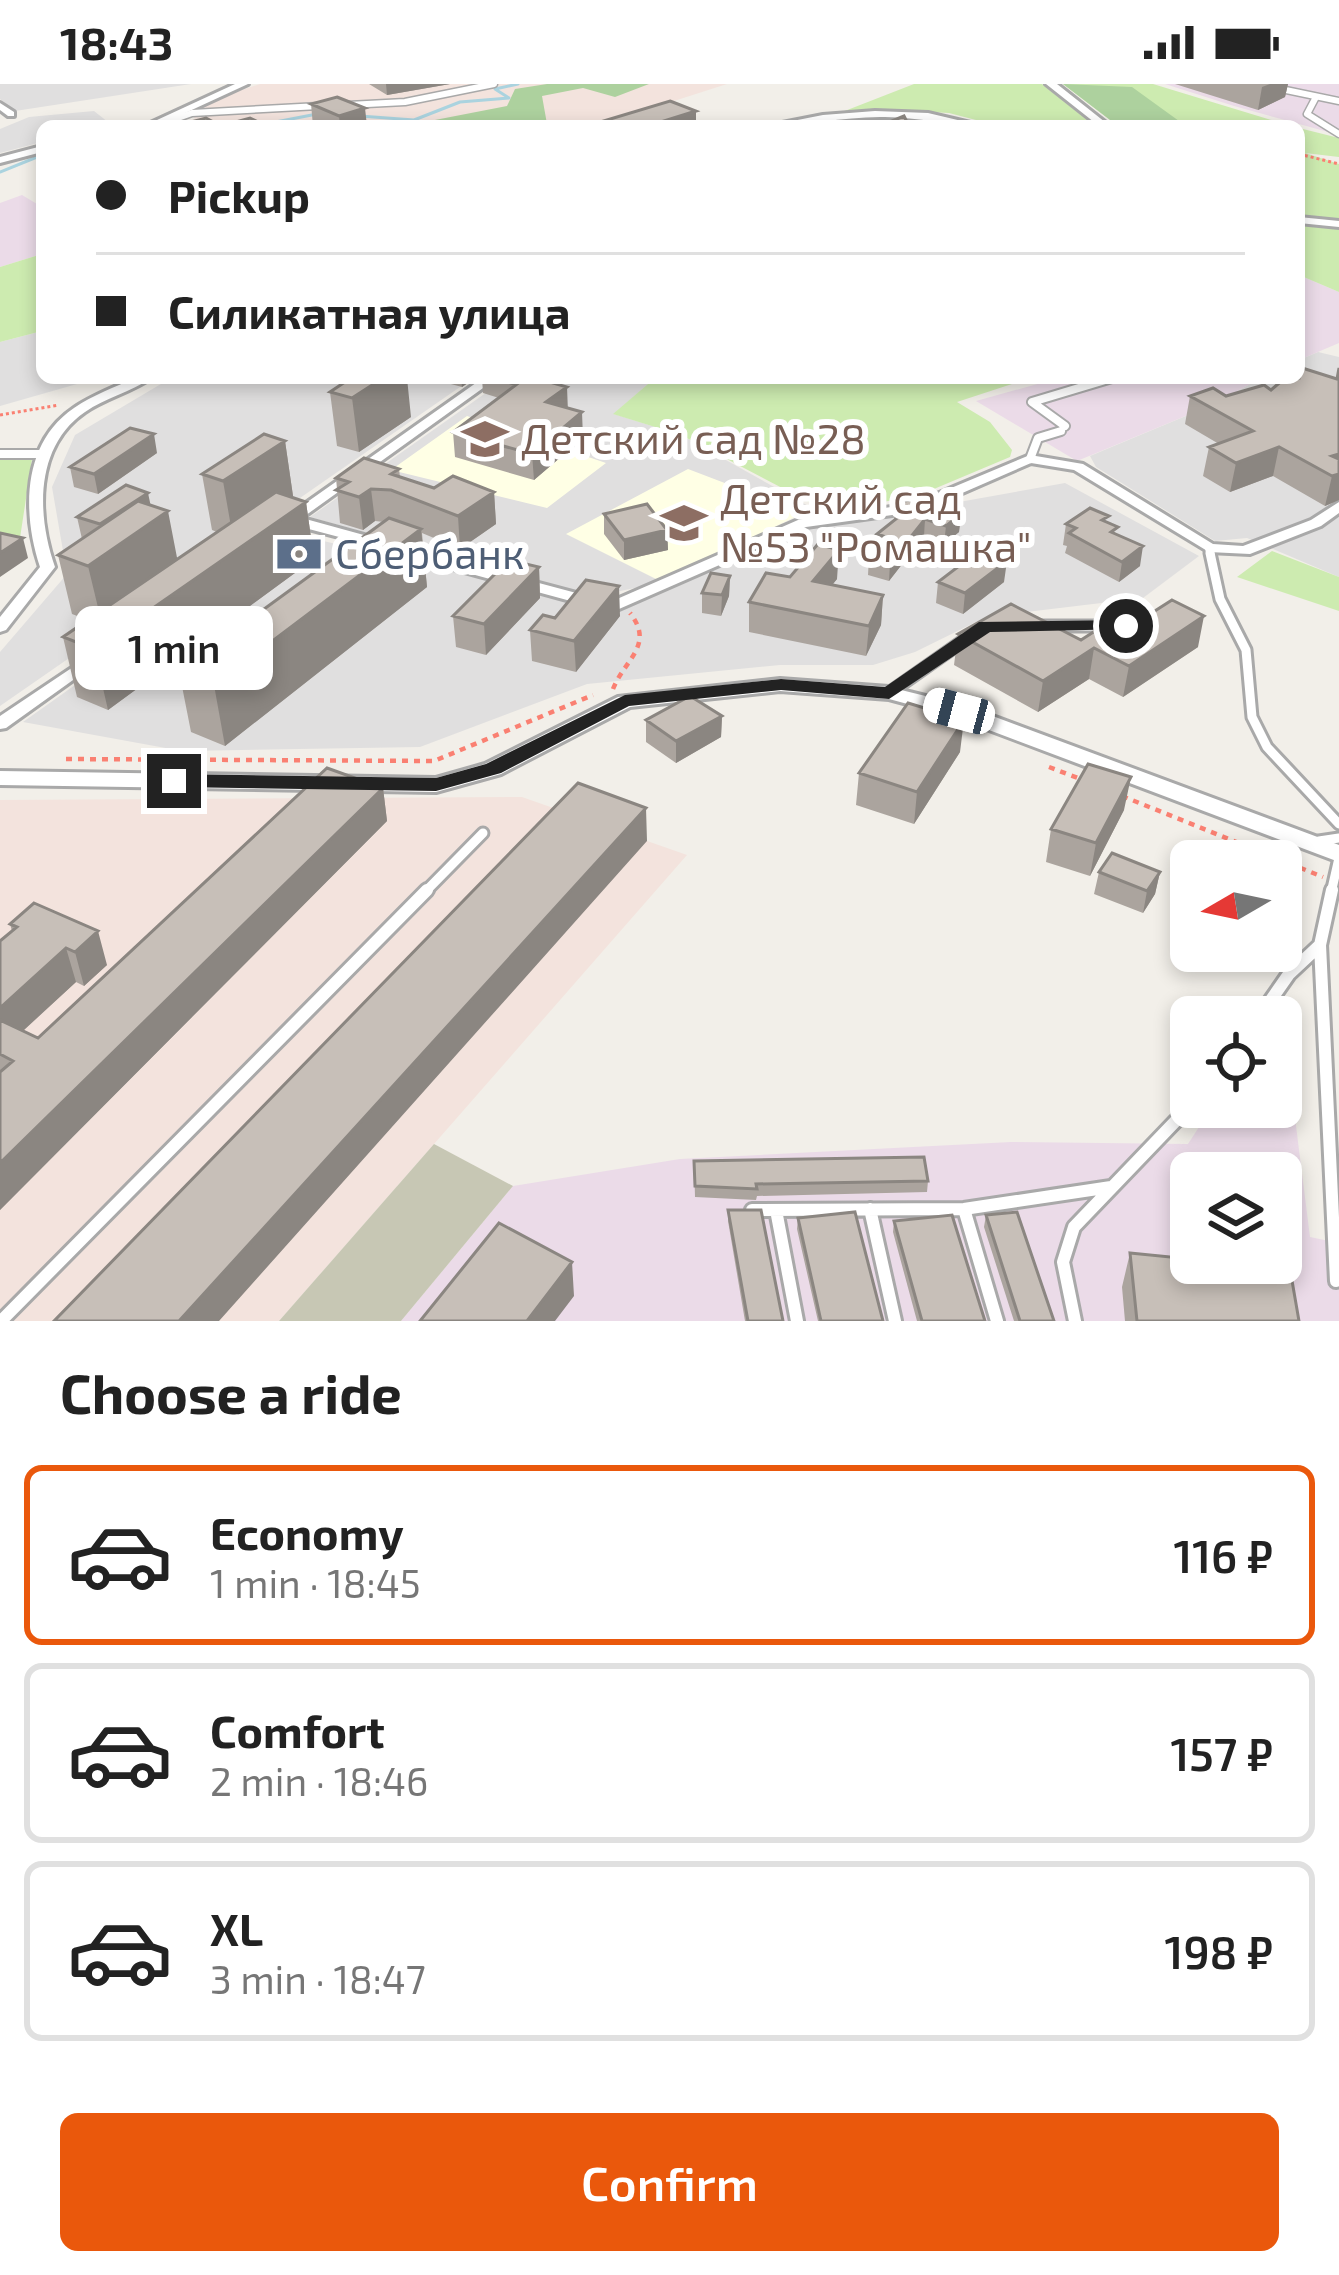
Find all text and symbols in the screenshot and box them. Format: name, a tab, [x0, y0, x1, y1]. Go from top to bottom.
text: 18:43	[60, 15, 173, 69]
text: Pickup	[168, 168, 310, 222]
text: Силикатная улица	[168, 284, 571, 338]
place label: Детский сад №28	[521, 412, 866, 462]
school or university icon: Детский сад №28	[460, 414, 510, 464]
place label: Детский сад №53 "Ромашка"	[720, 472, 1031, 570]
school or university icon: Детский сад №53 "Ромашка"	[659, 498, 709, 548]
place label: Сбербанк	[335, 527, 524, 577]
bank icon: Сбербанк	[274, 529, 324, 579]
route start	[1099, 599, 1153, 653]
callout: 1 min	[75, 607, 273, 691]
text: 1 min	[128, 624, 220, 671]
car	[920, 684, 998, 738]
route end	[147, 754, 201, 808]
north arrow	[1170, 840, 1302, 972]
map controls	[1170, 840, 1302, 1284]
button: locate	[1170, 996, 1302, 1128]
button: layers	[1170, 1152, 1302, 1284]
text: Choose a ride	[60, 1360, 402, 1425]
icon: car	[66, 1501, 174, 1609]
text: Economy	[210, 1505, 404, 1559]
text: 116 ₽	[1174, 1528, 1273, 1582]
text: 1 min · 18:45	[210, 1559, 421, 1606]
icon: car	[66, 1699, 174, 1807]
text: Comfort	[210, 1703, 385, 1757]
text: 157 ₽	[1171, 1726, 1273, 1780]
text: 2 min · 18:46	[210, 1757, 428, 1804]
icon: car	[66, 1897, 174, 2005]
text: XL	[210, 1901, 263, 1955]
text: 198 ₽	[1165, 1924, 1273, 1978]
text: 3 min · 18:47	[210, 1955, 426, 2002]
button: Confirm	[60, 2113, 1279, 2251]

